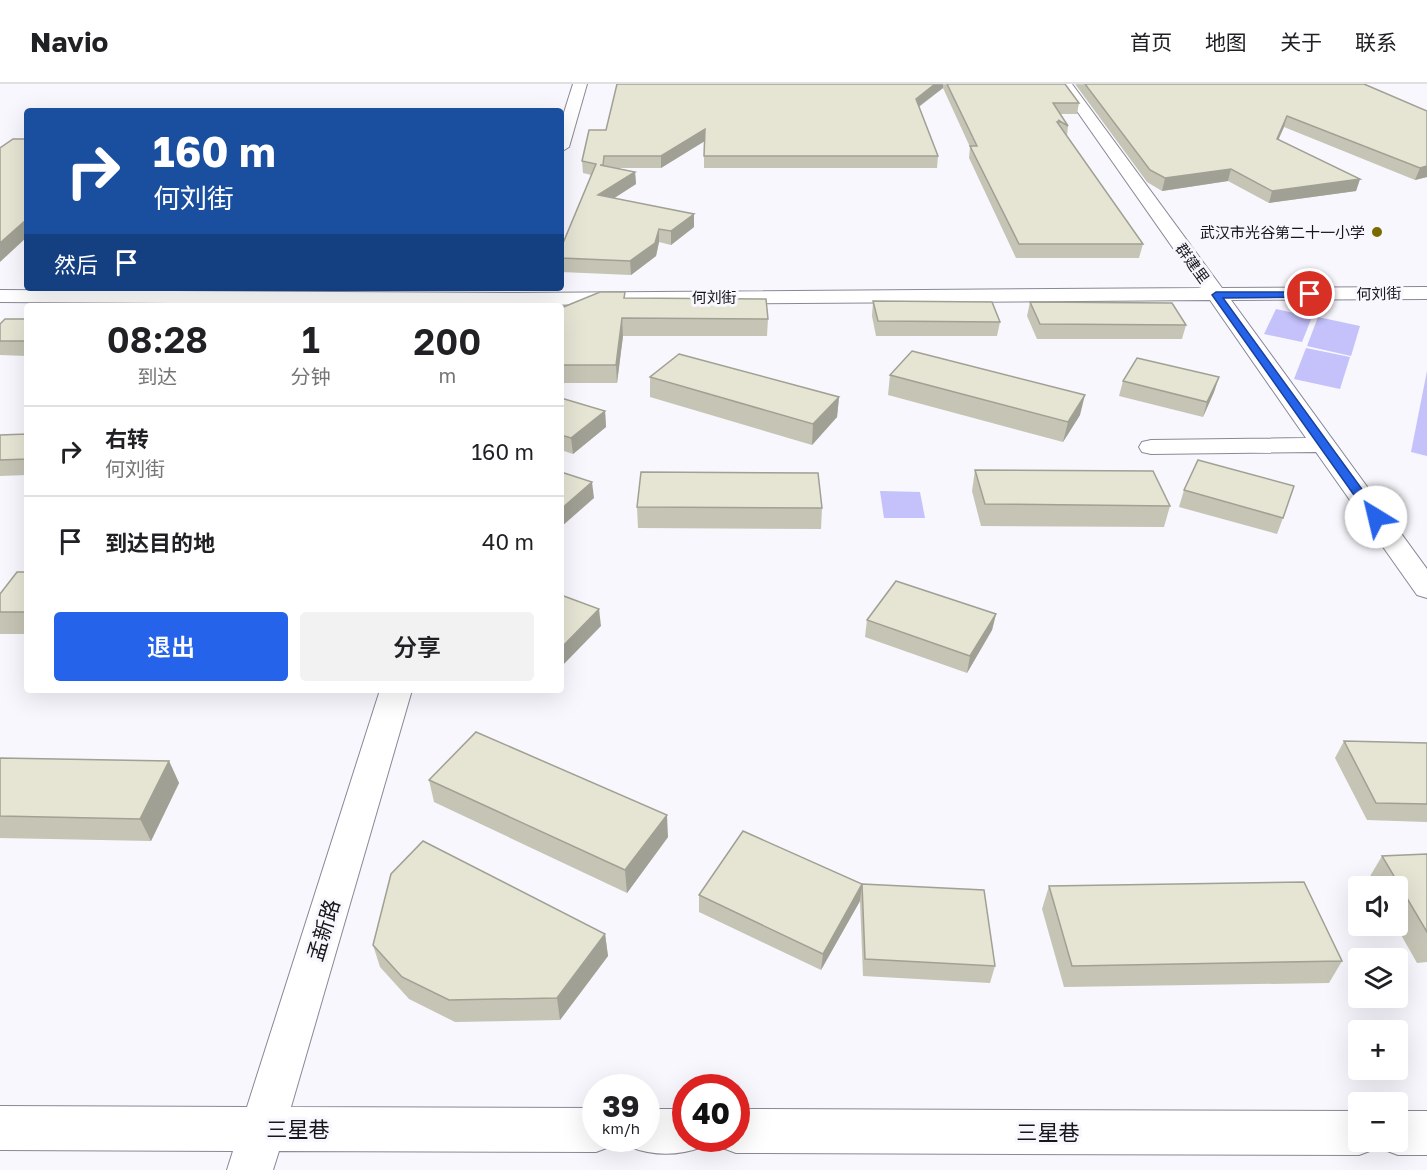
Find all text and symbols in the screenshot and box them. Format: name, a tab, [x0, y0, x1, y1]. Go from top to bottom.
text: Navio	[30, 25, 108, 58]
text: 首页	[1130, 29, 1172, 55]
text: 地图	[1205, 29, 1247, 55]
text: 关于	[1280, 29, 1322, 55]
text: 联系	[1355, 29, 1397, 55]
text: 160 m	[153, 126, 276, 176]
icon: right	[54, 132, 132, 210]
text: 何刘街	[153, 182, 234, 214]
place label: 武汉市光谷第二十一小学	[1200, 223, 1365, 241]
marker: 武汉市光谷第二十一小学	[1370, 225, 1384, 239]
street label: 群建里	[1172, 240, 1214, 286]
icon: arrive	[110, 246, 143, 279]
text: 然后	[54, 251, 98, 278]
pin	[1284, 268, 1335, 319]
icon: arrive	[1293, 277, 1326, 310]
street label: 何刘街	[1356, 284, 1402, 302]
street label: 何刘街	[691, 288, 737, 306]
text: 08:28	[107, 318, 208, 361]
text: 1	[302, 318, 320, 361]
text: 200	[414, 320, 481, 363]
text: m	[439, 363, 456, 387]
text: 到达	[137, 364, 177, 388]
text: 分钟	[291, 364, 331, 388]
text: 右转	[105, 425, 149, 452]
icon: right	[54, 435, 87, 468]
text: 160 m	[471, 438, 534, 465]
text: 何刘街	[105, 456, 165, 480]
position arrow	[1344, 485, 1408, 549]
icon: arrive	[54, 525, 87, 558]
text: 40 m	[482, 528, 534, 555]
text: 到达目的地	[105, 529, 215, 556]
button: 退出	[54, 612, 288, 681]
button: 分享	[300, 612, 534, 681]
map controls	[1348, 876, 1408, 1152]
button: sound	[1348, 876, 1408, 936]
street label: 孟新路	[301, 896, 345, 964]
button: layers	[1348, 948, 1408, 1008]
button: +	[1348, 1020, 1408, 1080]
speed limit sign: 40	[672, 1074, 750, 1152]
text: 39	[602, 1088, 640, 1124]
button: −	[1348, 1092, 1408, 1152]
street label: 三星巷	[267, 1116, 330, 1142]
text: km/h	[602, 1119, 640, 1137]
street label: 三星巷	[1017, 1119, 1080, 1145]

